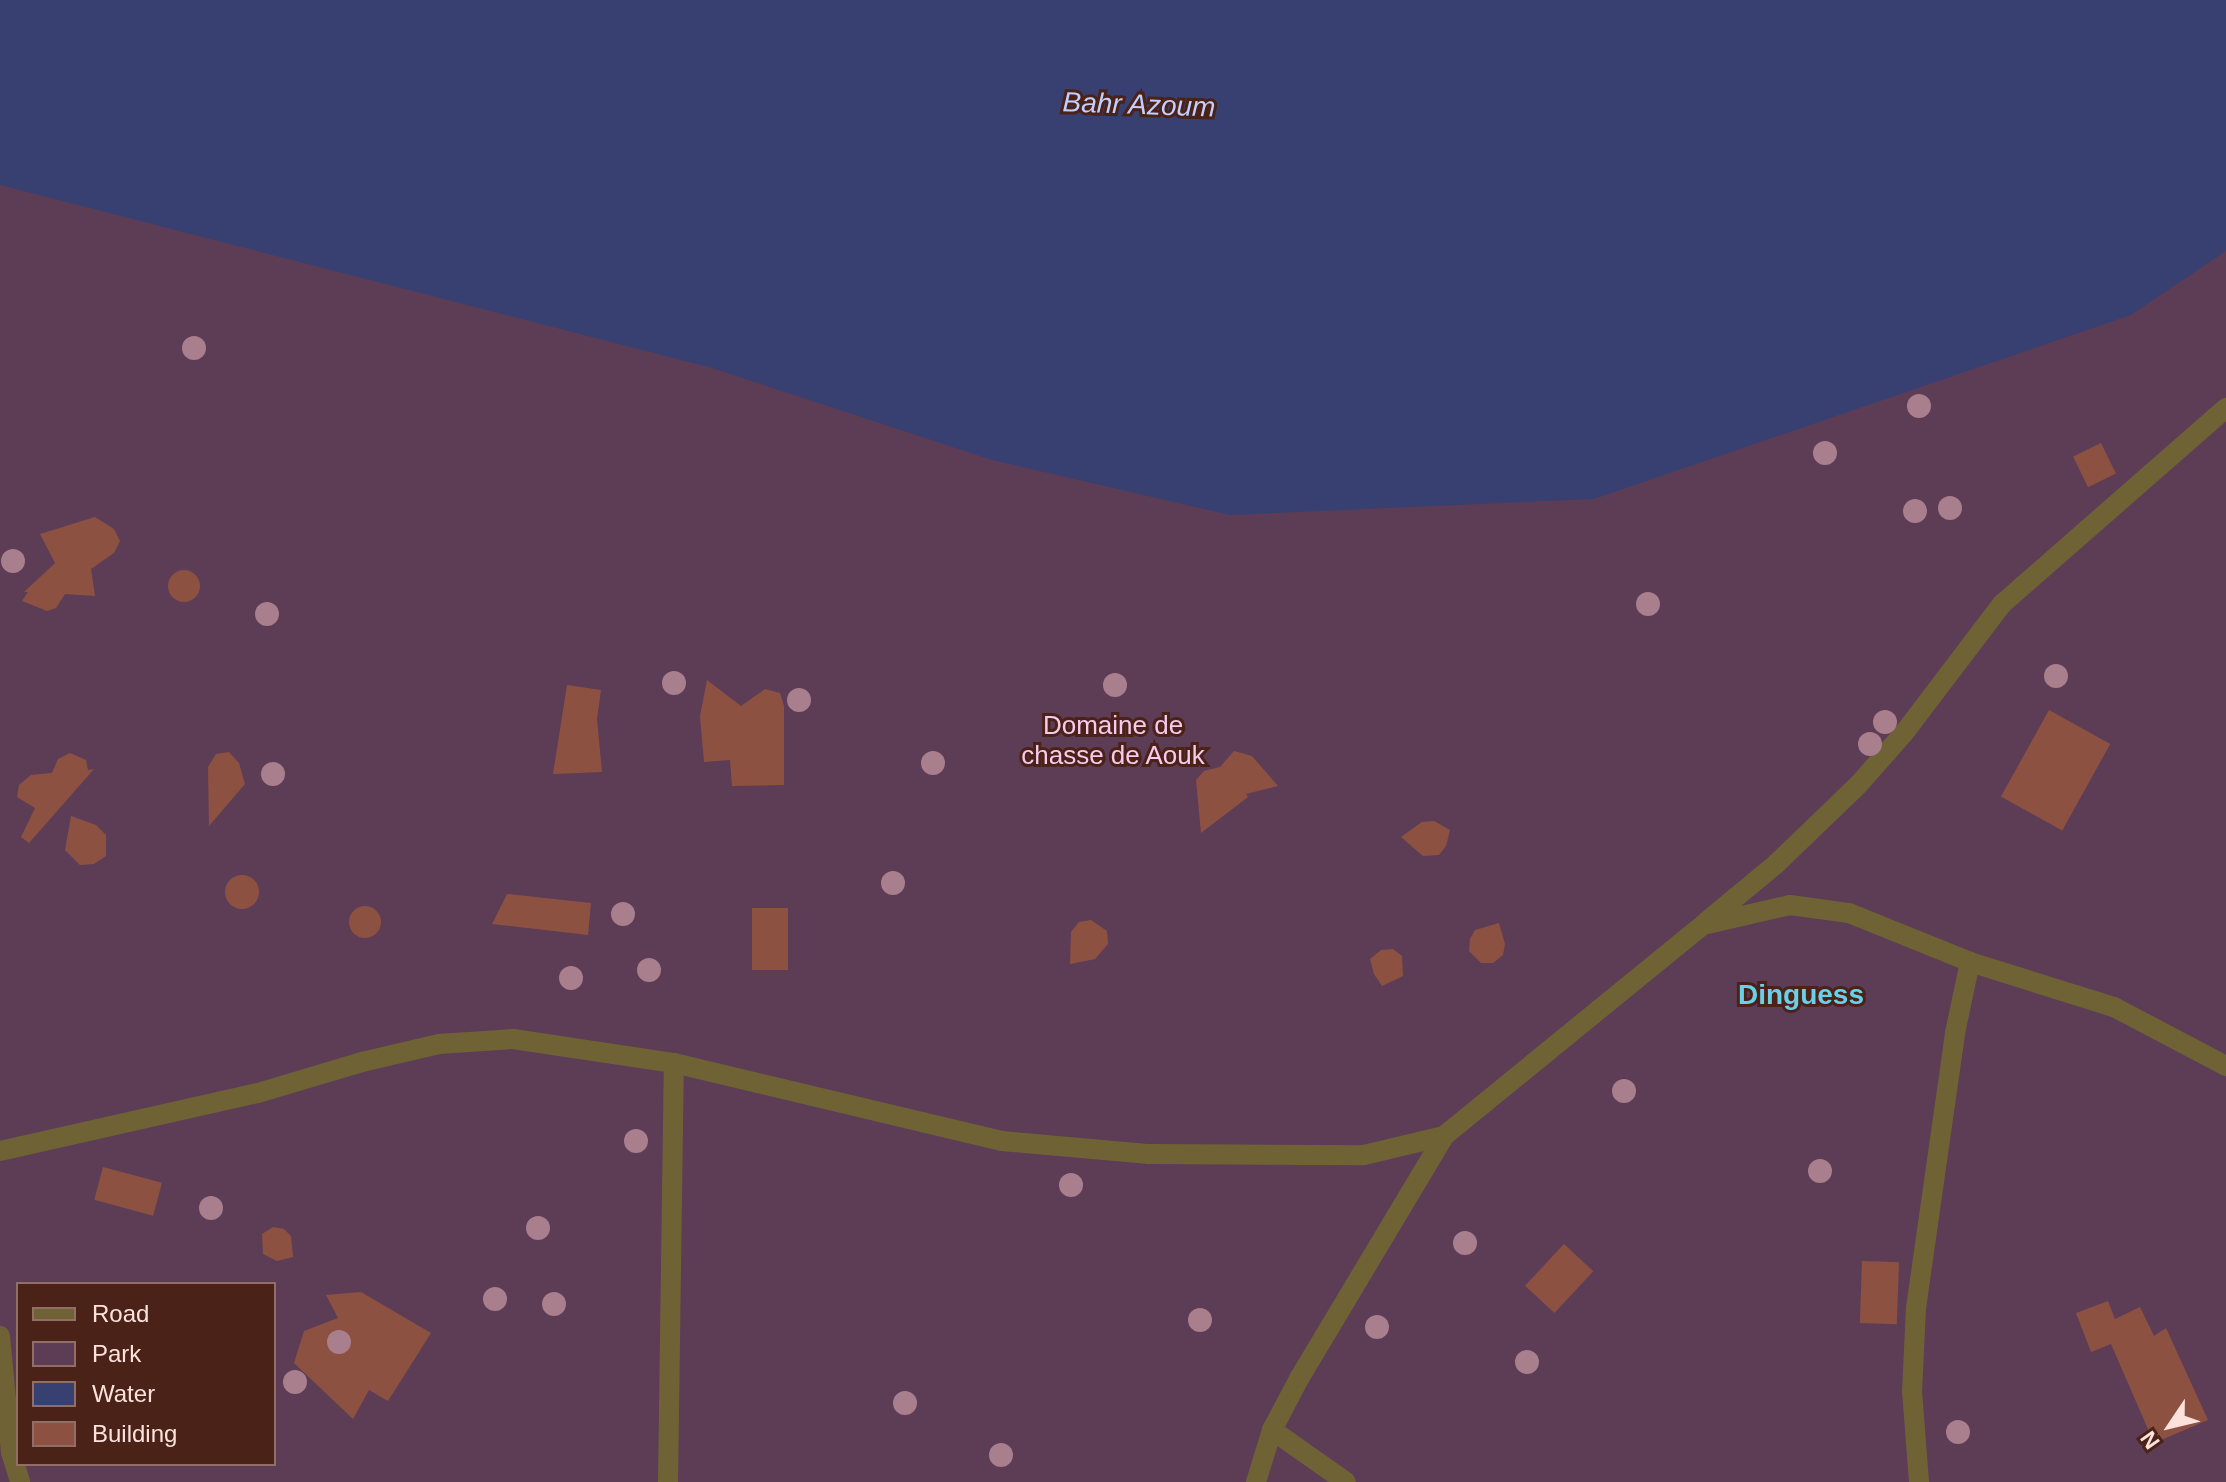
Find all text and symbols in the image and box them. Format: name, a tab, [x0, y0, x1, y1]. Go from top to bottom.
water label: Bahr Azoum	[1061, 86, 1217, 124]
park label: Domaine de chasse de Aouk	[1020, 710, 1206, 772]
district label: Dinguess	[1738, 978, 1864, 1012]
legend	[16, 1282, 276, 1466]
text: Road	[92, 1300, 149, 1327]
text: Park	[92, 1340, 141, 1367]
text: Water	[92, 1380, 155, 1407]
north arrow	[2130, 1386, 2210, 1466]
text: Building	[92, 1420, 177, 1447]
text: N	[2135, 1426, 2165, 1454]

